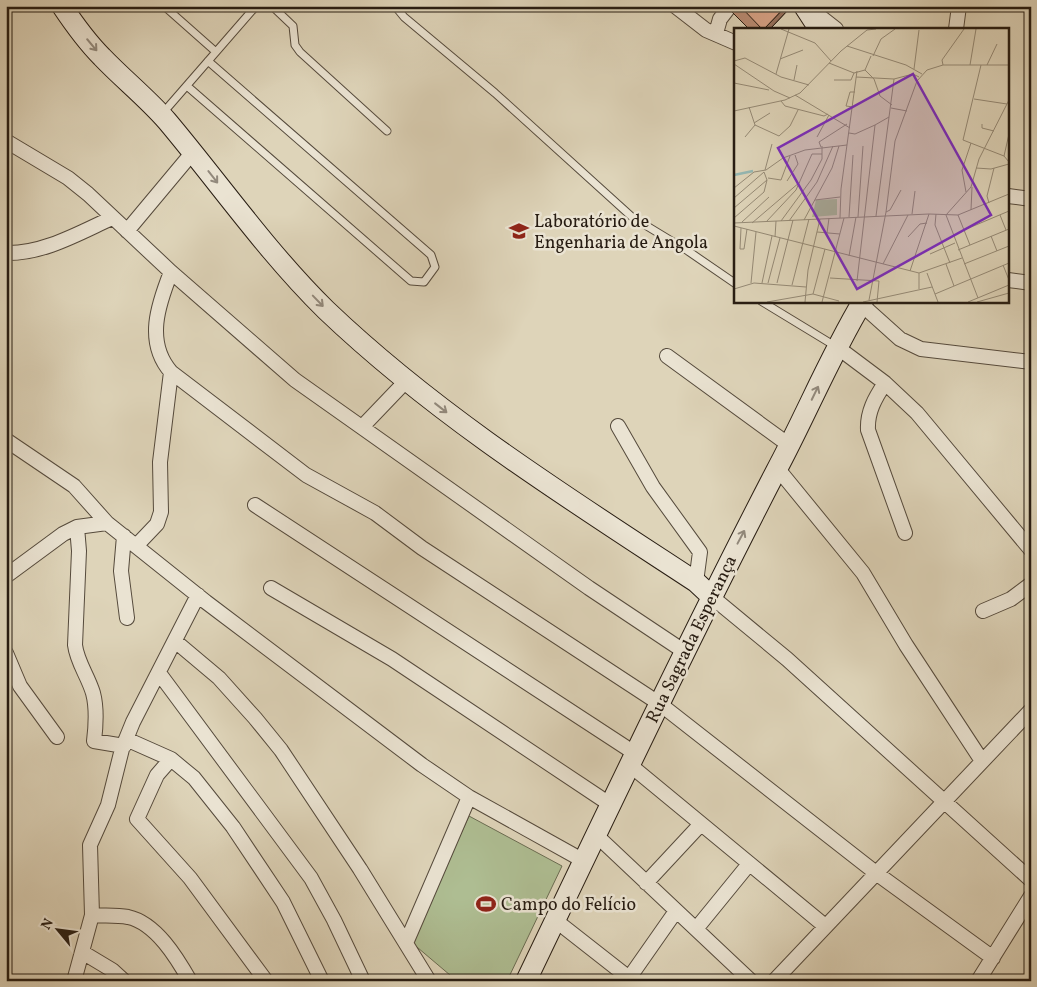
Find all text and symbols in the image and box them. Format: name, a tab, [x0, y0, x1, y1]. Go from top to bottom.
inset map	[734, 28, 1010, 302]
one-way arrow	[86, 38, 97, 51]
one-way arrow	[208, 170, 219, 183]
place label: Laboratório de Engenharia de Angola	[534, 210, 708, 256]
school or university icon: Laboratório de Engenharia de Angola	[508, 220, 530, 242]
one-way arrow	[312, 295, 324, 307]
one-way arrow	[810, 385, 820, 400]
one-way arrow	[434, 402, 447, 413]
one-way arrow	[736, 530, 746, 545]
street label: Rua Sagrada Esperança	[641, 551, 744, 728]
sports icon: Campo do Felício	[475, 893, 497, 915]
place label: Campo do Felício	[501, 893, 636, 918]
north arrow	[32, 904, 82, 954]
text: N	[37, 915, 59, 933]

